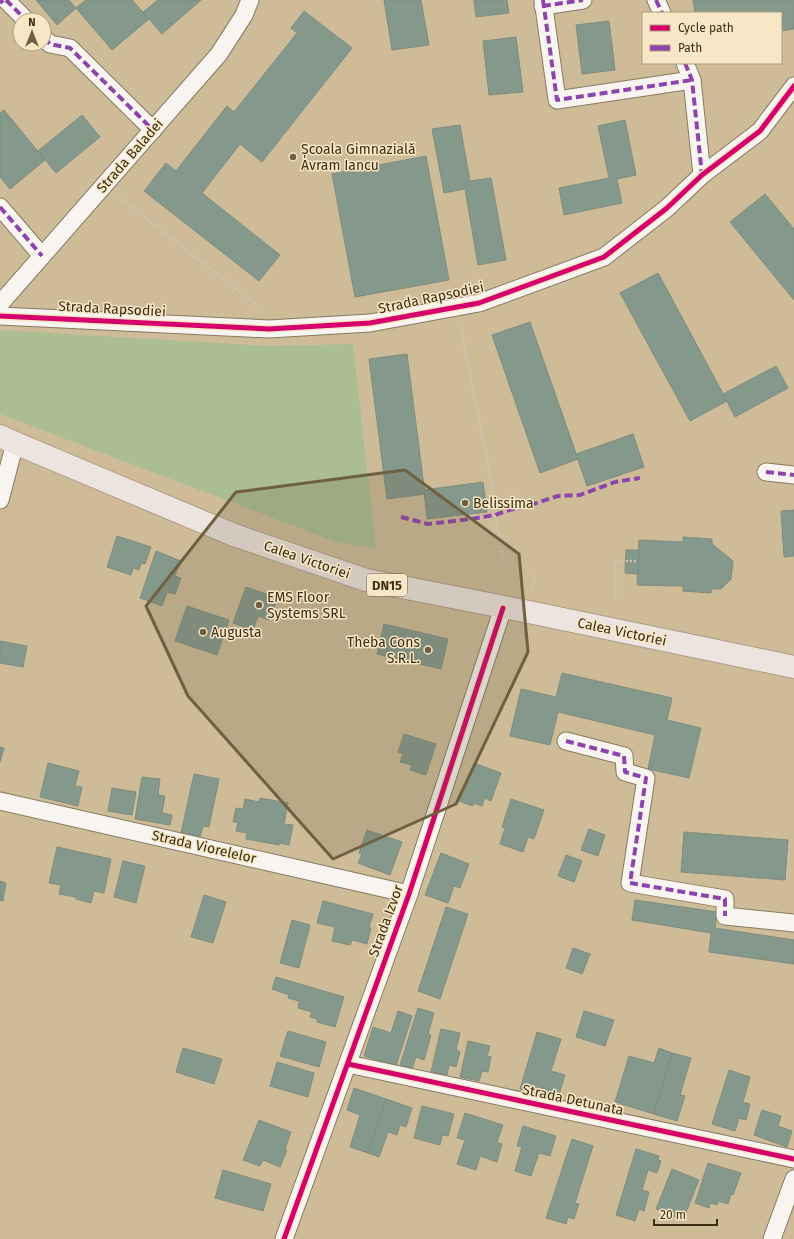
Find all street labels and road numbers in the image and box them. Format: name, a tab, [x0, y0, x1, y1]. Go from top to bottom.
street label: Strada Baladei	[93, 116, 167, 196]
street label: Strada Rapsodiei	[377, 278, 485, 318]
street label: Strada Rapsodiei	[58, 298, 166, 320]
street label: Calea Victoriei	[261, 537, 353, 583]
road number: DN15	[367, 574, 407, 596]
street label: Calea Victoriei	[576, 614, 668, 650]
street label: Strada Viorelelor	[150, 827, 258, 867]
street label: Strada Izvor	[365, 882, 407, 959]
street label: Strada Detunata	[521, 1081, 625, 1119]

